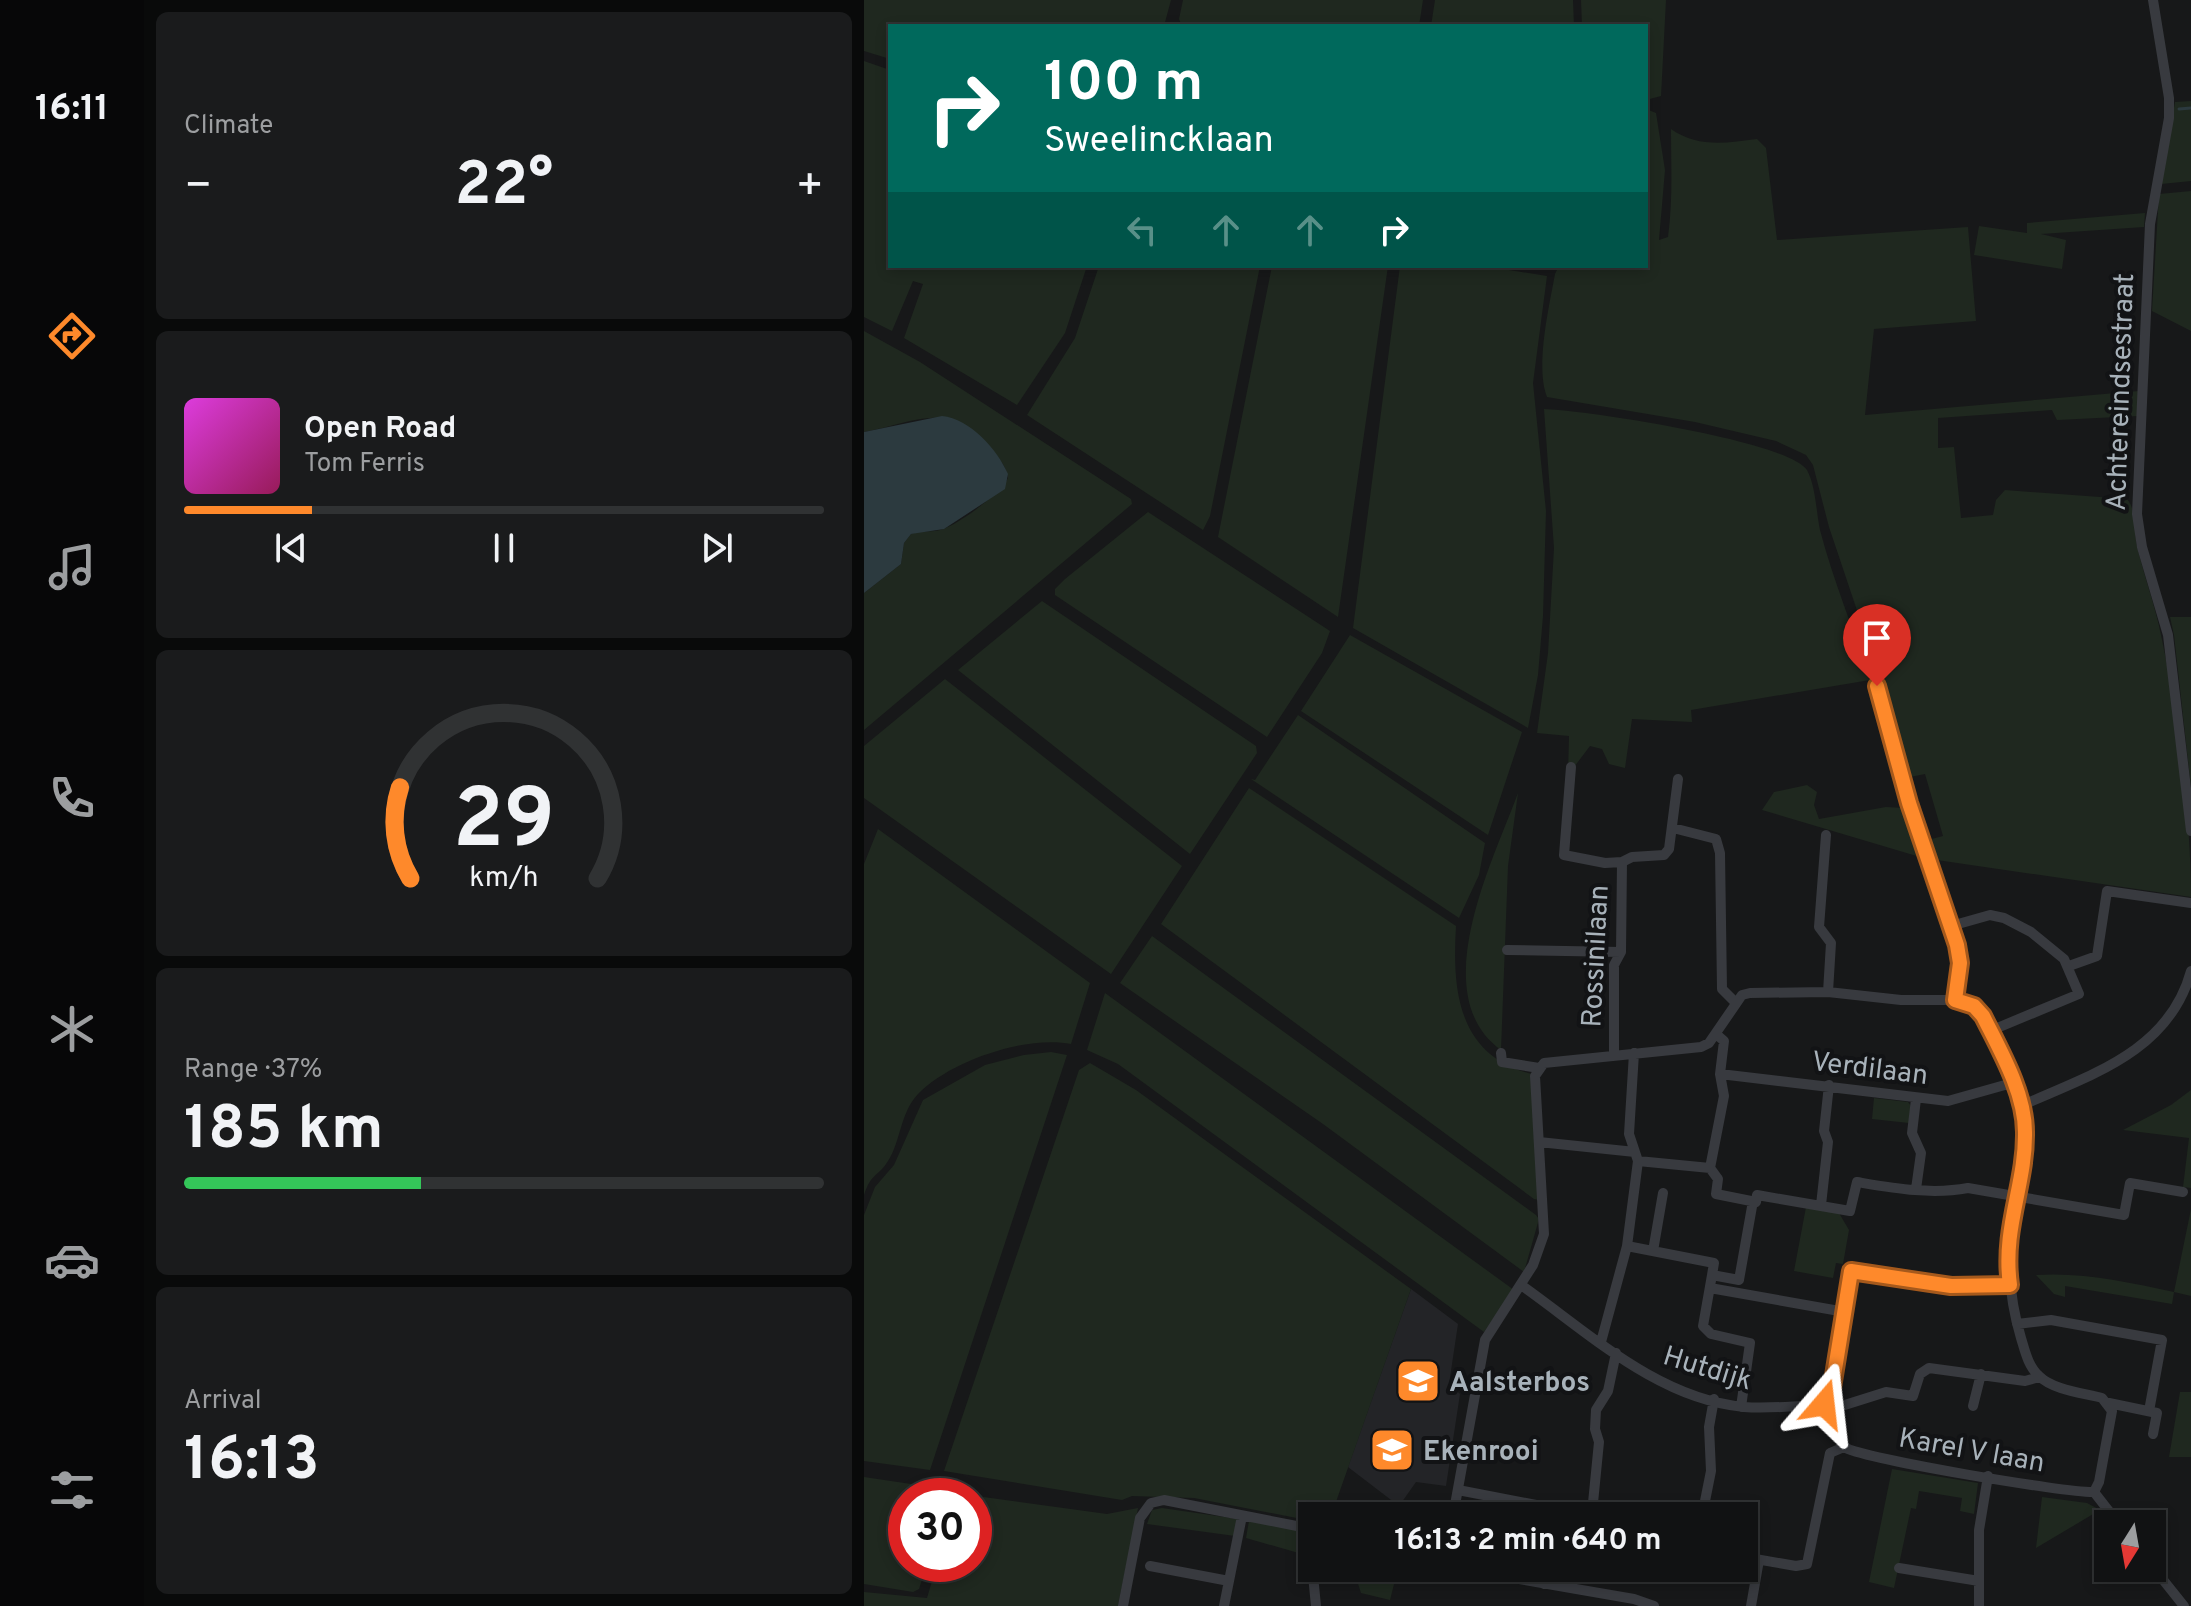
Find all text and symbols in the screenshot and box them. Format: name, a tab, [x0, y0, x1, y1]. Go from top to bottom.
text: 100 m	[1044, 50, 1203, 120]
icon: right	[912, 56, 1016, 160]
text: 16:11	[35, 87, 109, 133]
text: Climate	[184, 110, 273, 143]
text: Sweelincklaan	[1044, 119, 1274, 165]
text: 22°	[455, 150, 553, 226]
text: −	[184, 160, 212, 216]
text: +	[796, 160, 824, 216]
icon: left	[1120, 208, 1164, 252]
icon: ahead	[1204, 208, 1248, 252]
icon: ahead	[1288, 208, 1332, 252]
icon: right	[1372, 208, 1416, 252]
street label: Achtereindsestraat	[2100, 273, 2144, 512]
icon: directions	[44, 308, 100, 364]
text: Open Road	[304, 411, 456, 448]
text: Tom Ferris	[304, 448, 425, 481]
icon: previous	[269, 526, 313, 570]
icon: pause	[482, 526, 526, 570]
icon: next	[695, 526, 739, 570]
icon: music	[44, 539, 100, 595]
pin	[1843, 604, 1911, 686]
icon: arrive	[1855, 616, 1899, 660]
icon: phone	[44, 770, 100, 826]
text: 29	[453, 772, 555, 877]
text: km/h	[469, 861, 539, 897]
street label: Rossinilaan	[1575, 884, 1619, 1028]
icon: climate	[44, 1001, 100, 1057]
street label: Verdilaan	[1809, 1045, 1930, 1095]
text: Range · 37%	[184, 1054, 322, 1087]
text: 185 km	[184, 1094, 384, 1170]
icon: car	[44, 1232, 100, 1288]
street label: Hutdijk	[1658, 1339, 1756, 1400]
school or university icon: Aalsterbos	[1394, 1357, 1442, 1405]
position arrow	[1782, 1362, 1866, 1446]
place label: Aalsterbos	[1449, 1366, 1590, 1402]
text: Arrival	[184, 1385, 262, 1418]
street label: Karel V laan	[1895, 1421, 2047, 1483]
text: 16:13	[184, 1425, 319, 1501]
school or university icon: Ekenrooi	[1368, 1426, 1416, 1474]
place label: Ekenrooi	[1423, 1435, 1539, 1471]
icon: filters	[44, 1462, 100, 1518]
speed limit sign: 30	[888, 1478, 992, 1582]
north arrow	[2094, 1510, 2166, 1582]
map controls	[2094, 1510, 2166, 1582]
text: 16:13 · 2 min · 640 m	[1394, 1523, 1662, 1560]

